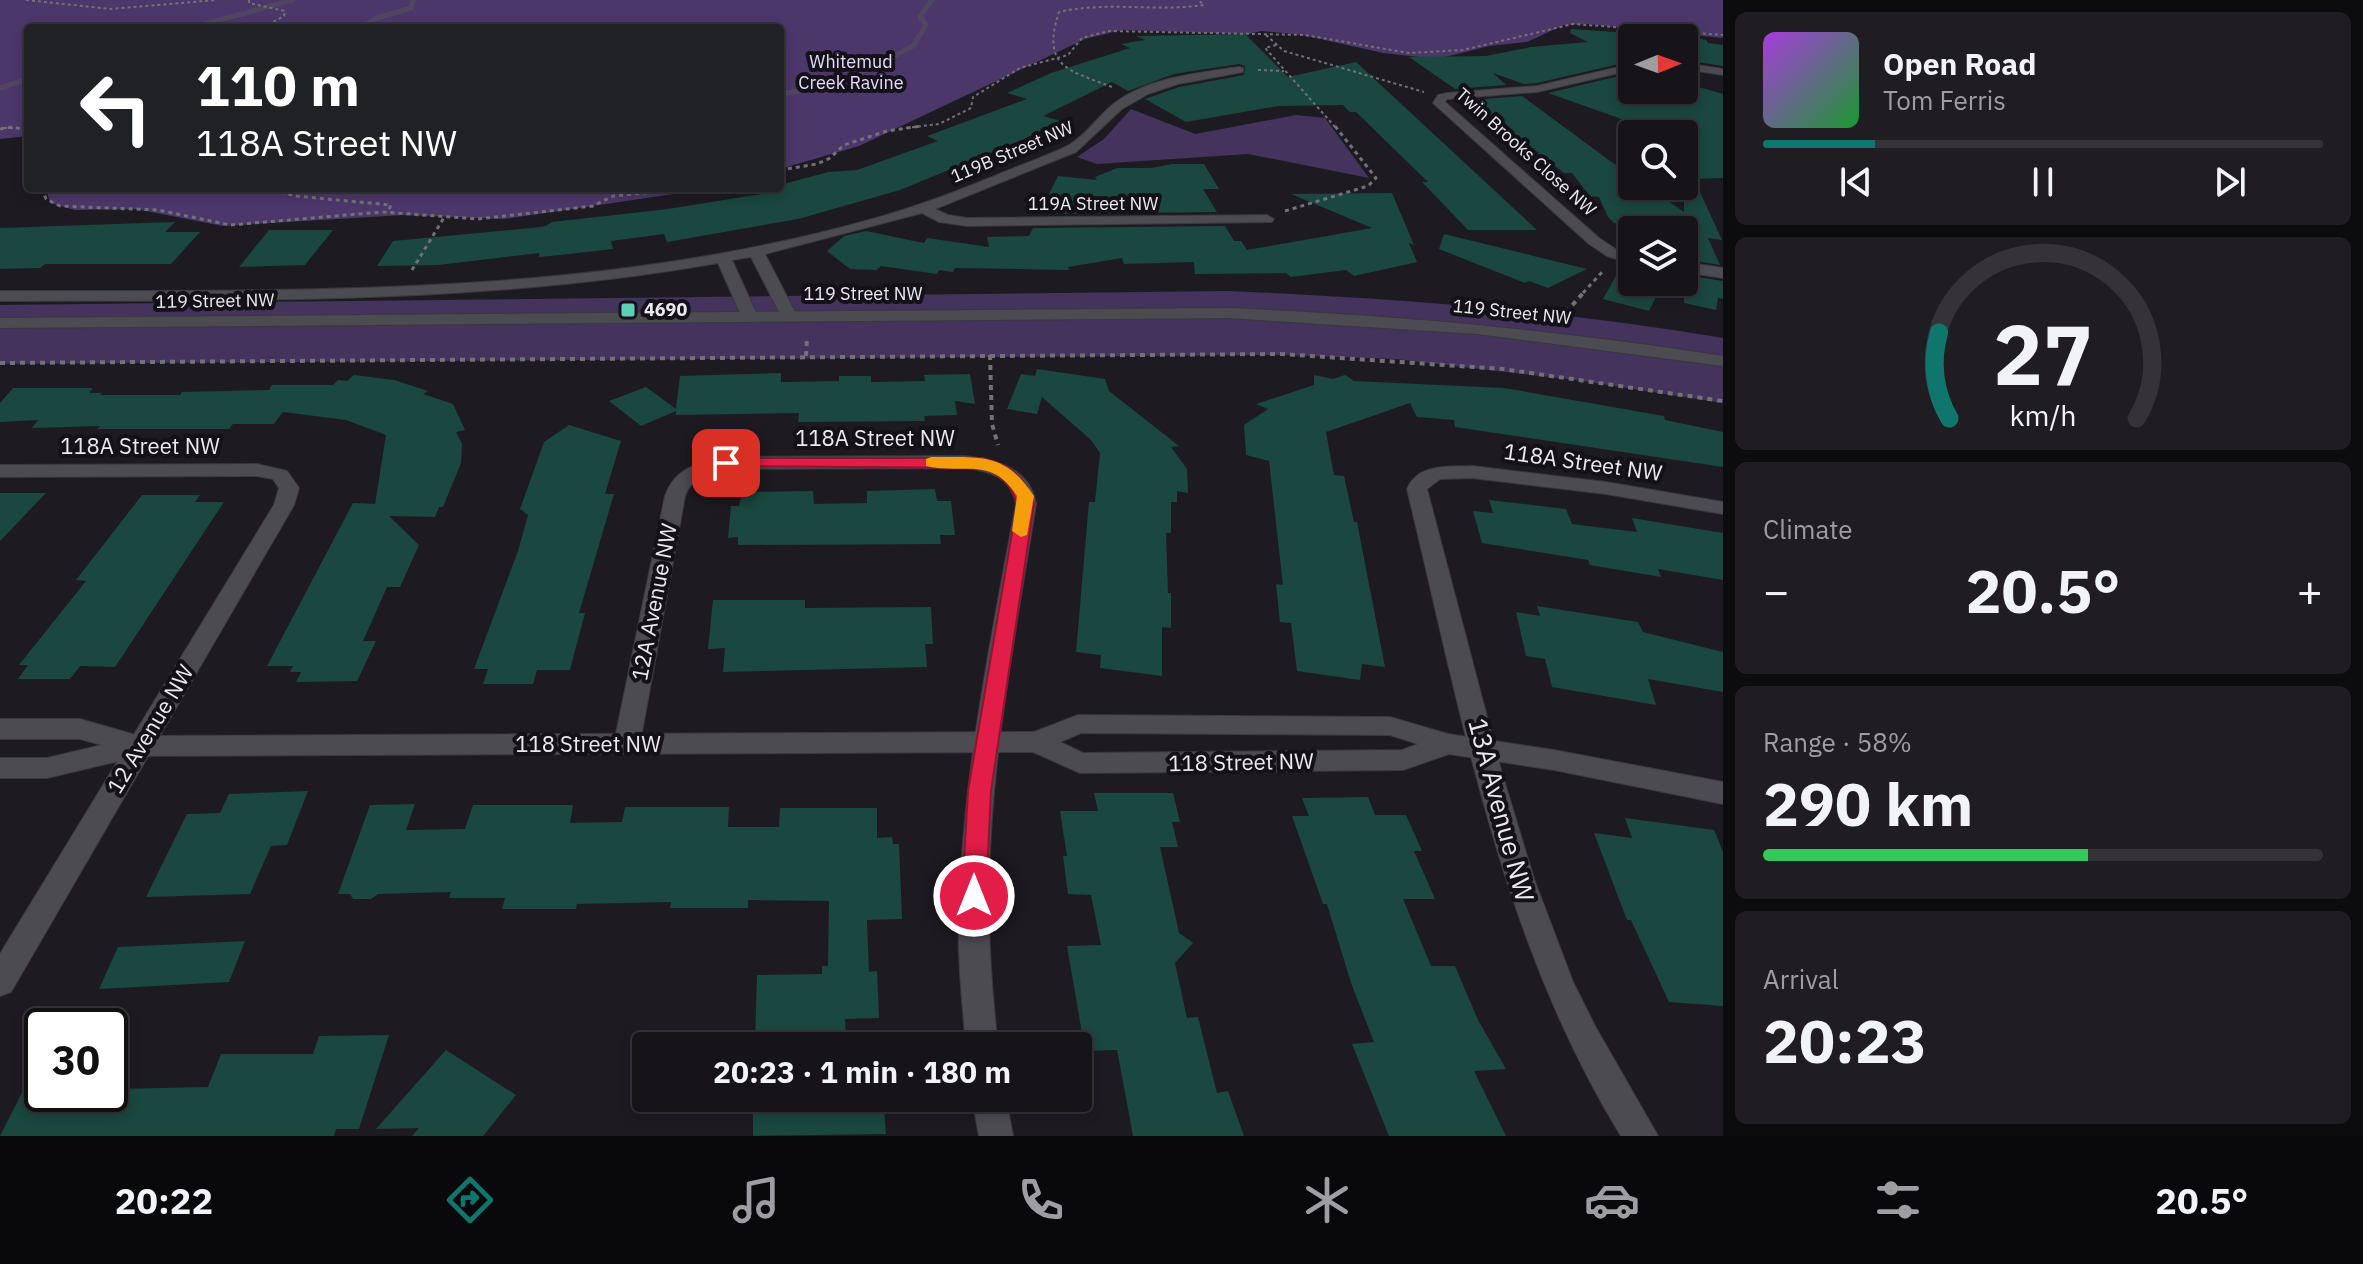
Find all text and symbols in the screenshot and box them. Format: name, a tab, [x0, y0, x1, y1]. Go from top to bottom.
north arrow	[1618, 24, 1698, 104]
map controls	[1618, 24, 1698, 296]
text: Open Road	[1883, 44, 2036, 83]
text: 110 m	[196, 49, 360, 121]
park label: Whitemud Creek Ravine	[798, 50, 904, 94]
icon: left	[64, 56, 168, 160]
street label: Twin Brooks Close NW	[1451, 83, 1601, 221]
text: Tom Ferris	[1883, 83, 2006, 117]
street label: 119B Street NW	[947, 115, 1076, 188]
text: 118A Street NW	[196, 119, 457, 166]
button: search	[1618, 120, 1698, 200]
icon: previous	[1834, 160, 1878, 204]
icon: pause	[2021, 160, 2065, 204]
icon: next	[2208, 160, 2252, 204]
street label: 119A Street NW	[1028, 192, 1158, 215]
button: layers	[1618, 216, 1698, 296]
street label: 119 Street NW	[803, 282, 923, 305]
street label: 119 Street NW	[155, 288, 275, 313]
street label: 119 Street NW	[1452, 294, 1572, 329]
place label: 4690	[644, 298, 687, 321]
text: 27	[1993, 300, 2093, 408]
marker: 4690	[619, 301, 637, 319]
text: km/h	[2009, 397, 2077, 434]
street label: 118A Street NW	[795, 423, 955, 452]
pin	[692, 429, 760, 497]
street label: 118A Street NW	[60, 431, 220, 460]
street label: 118A Street NW	[1502, 436, 1664, 487]
icon: arrive	[704, 441, 748, 485]
text: Climate	[1763, 512, 1853, 546]
street label: 12A Avenue NW	[624, 520, 683, 683]
text: 20.5°	[1966, 551, 2120, 630]
text: −	[1763, 562, 1789, 619]
text: +	[2297, 562, 2323, 619]
street label: 12 Avenue NW	[100, 659, 200, 799]
street label: 13A Avenue NW	[1461, 714, 1543, 905]
text: Range · 58%	[1763, 725, 1912, 759]
street label: 118 Street NW	[515, 729, 661, 758]
street label: 118 Street NW	[1168, 746, 1314, 777]
text: 290 km	[1763, 764, 1973, 843]
position arrow	[932, 854, 1016, 938]
text: Arrival	[1763, 962, 1839, 996]
text: 20:23	[1763, 1001, 1927, 1080]
speed limit sign: 30	[24, 1008, 128, 1112]
text: 20:23 · 1 min · 180 m	[713, 1052, 1011, 1091]
icon: directions	[442, 1172, 498, 1228]
icon: music	[728, 1172, 784, 1228]
icon: phone	[1013, 1172, 1069, 1228]
icon: climate	[1299, 1172, 1355, 1228]
icon: car	[1584, 1172, 1640, 1228]
icon: filters	[1870, 1172, 1926, 1228]
text: 20:22	[115, 1177, 213, 1224]
text: 20.5°	[2155, 1177, 2248, 1224]

